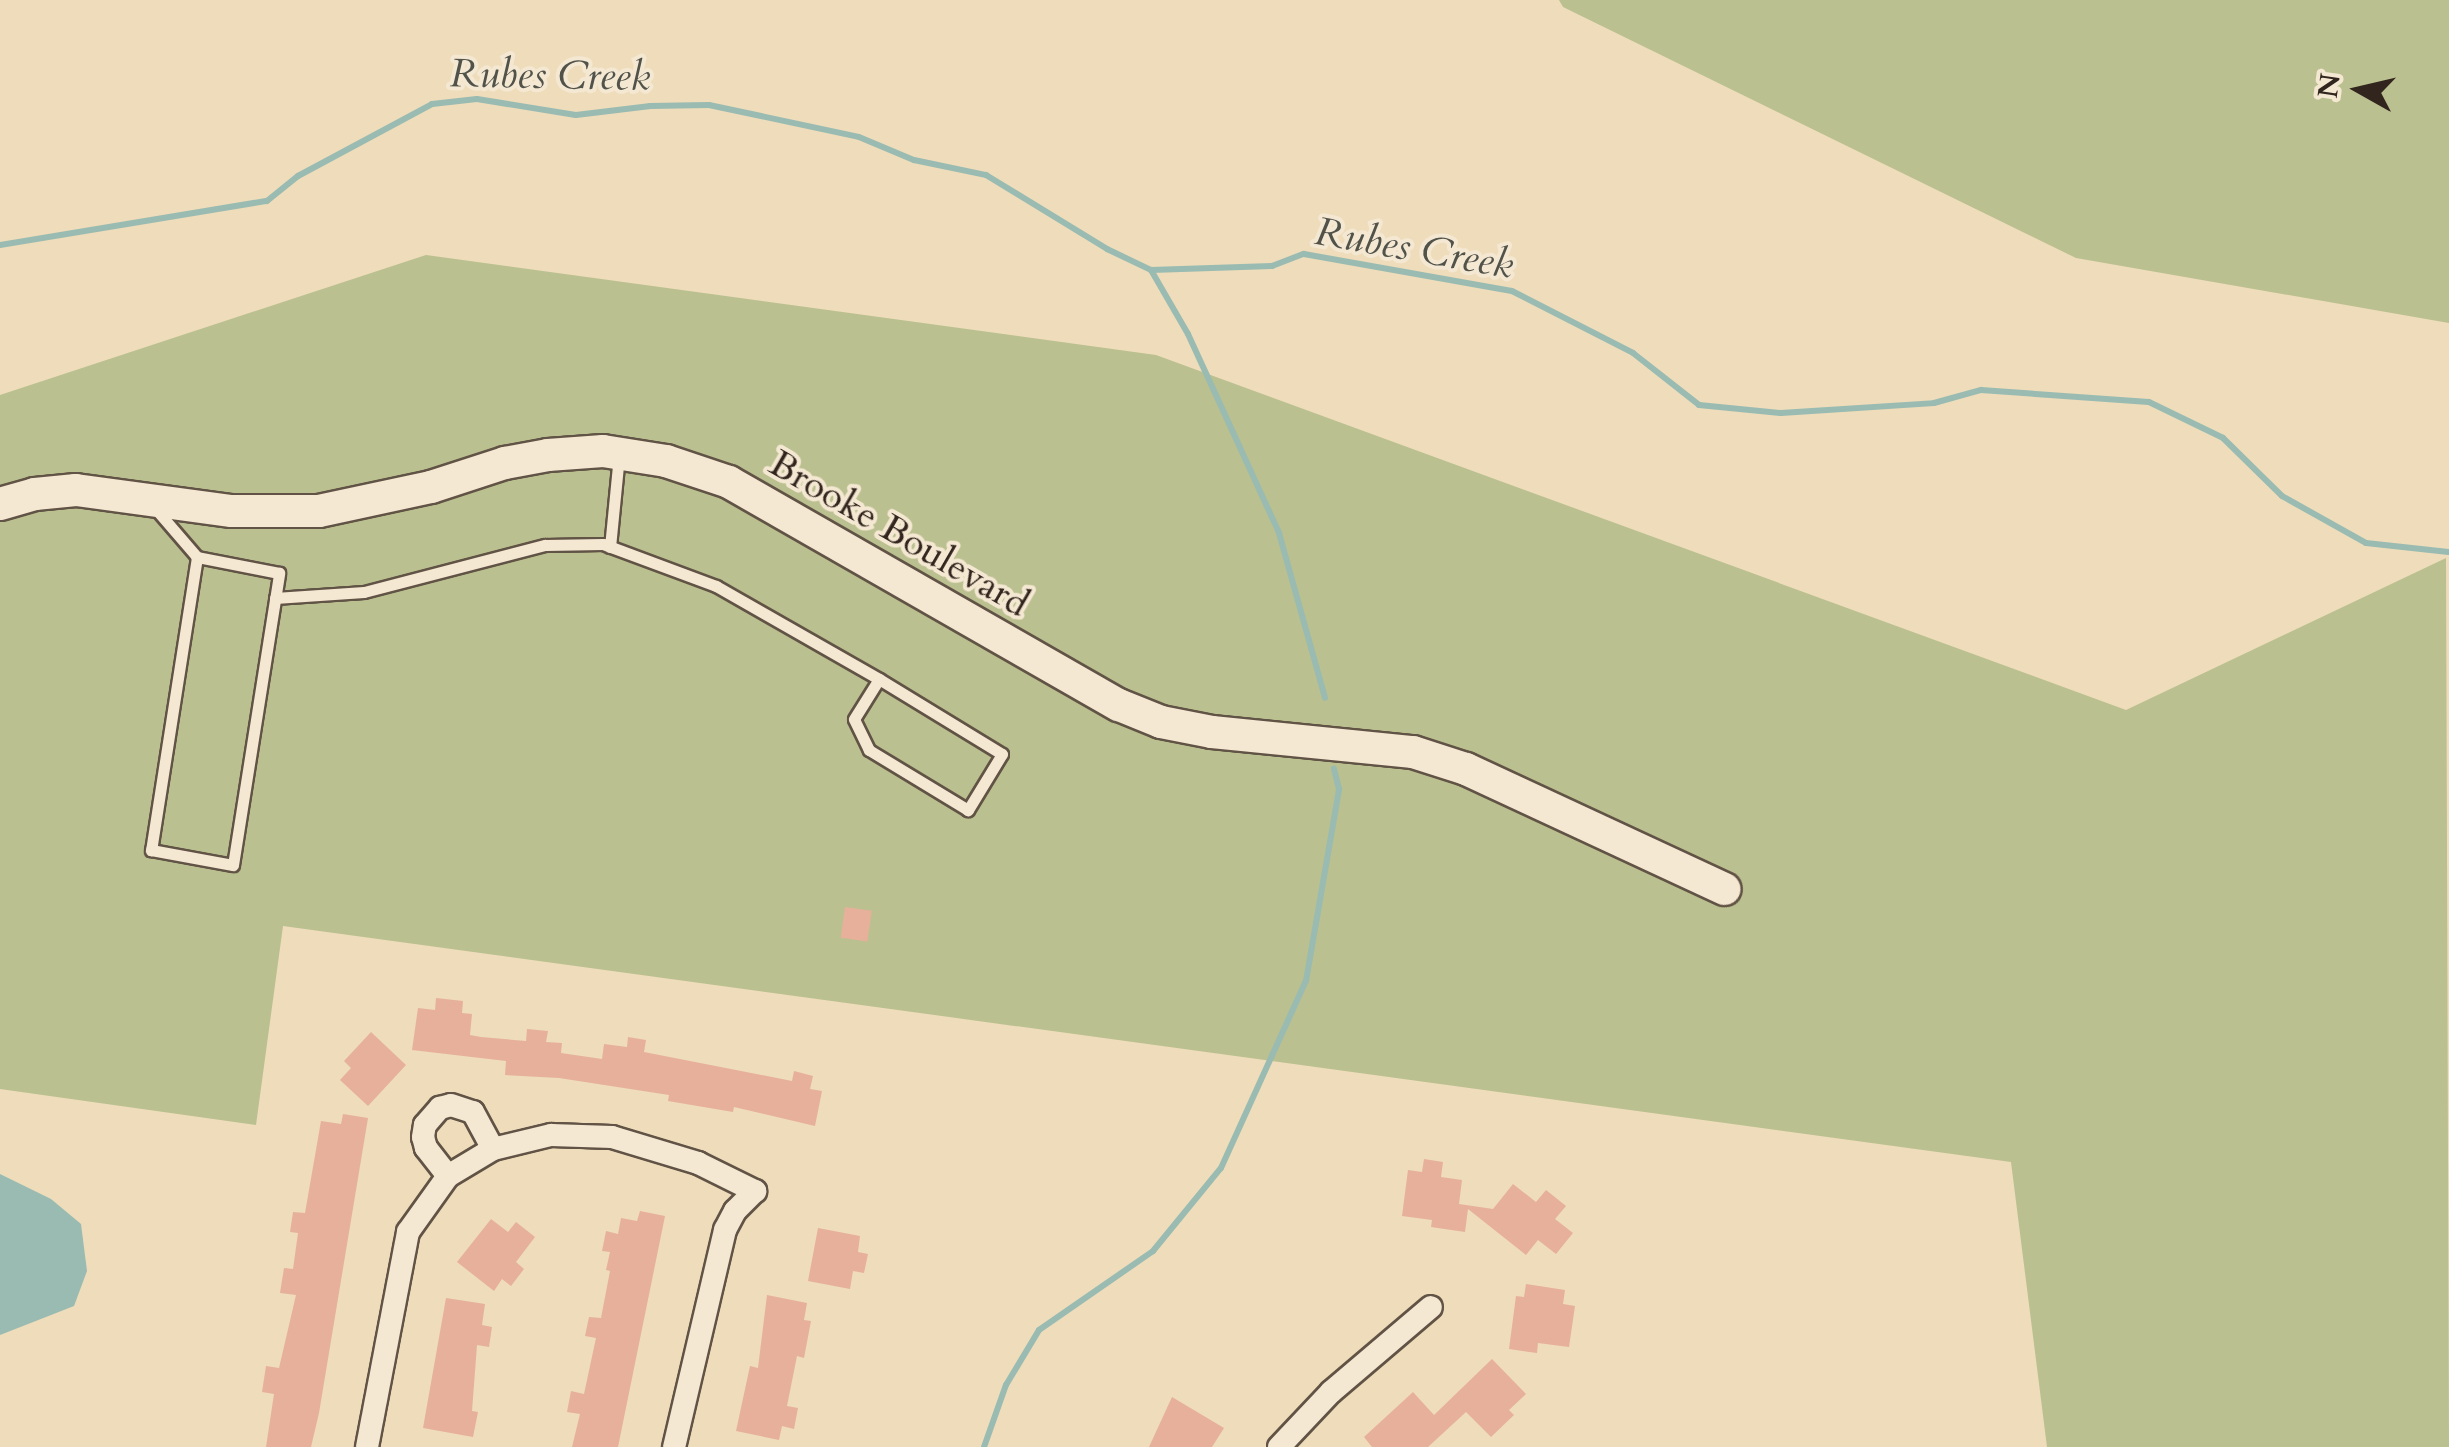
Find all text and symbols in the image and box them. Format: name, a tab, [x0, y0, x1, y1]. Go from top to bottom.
north arrow	[2309, 40, 2409, 140]
water label: Rubes Creek	[449, 50, 651, 102]
text: N	[2309, 71, 2350, 101]
water label: Rubes Creek	[1311, 208, 1517, 290]
street label: Brooke Boulevard	[761, 441, 1037, 627]

